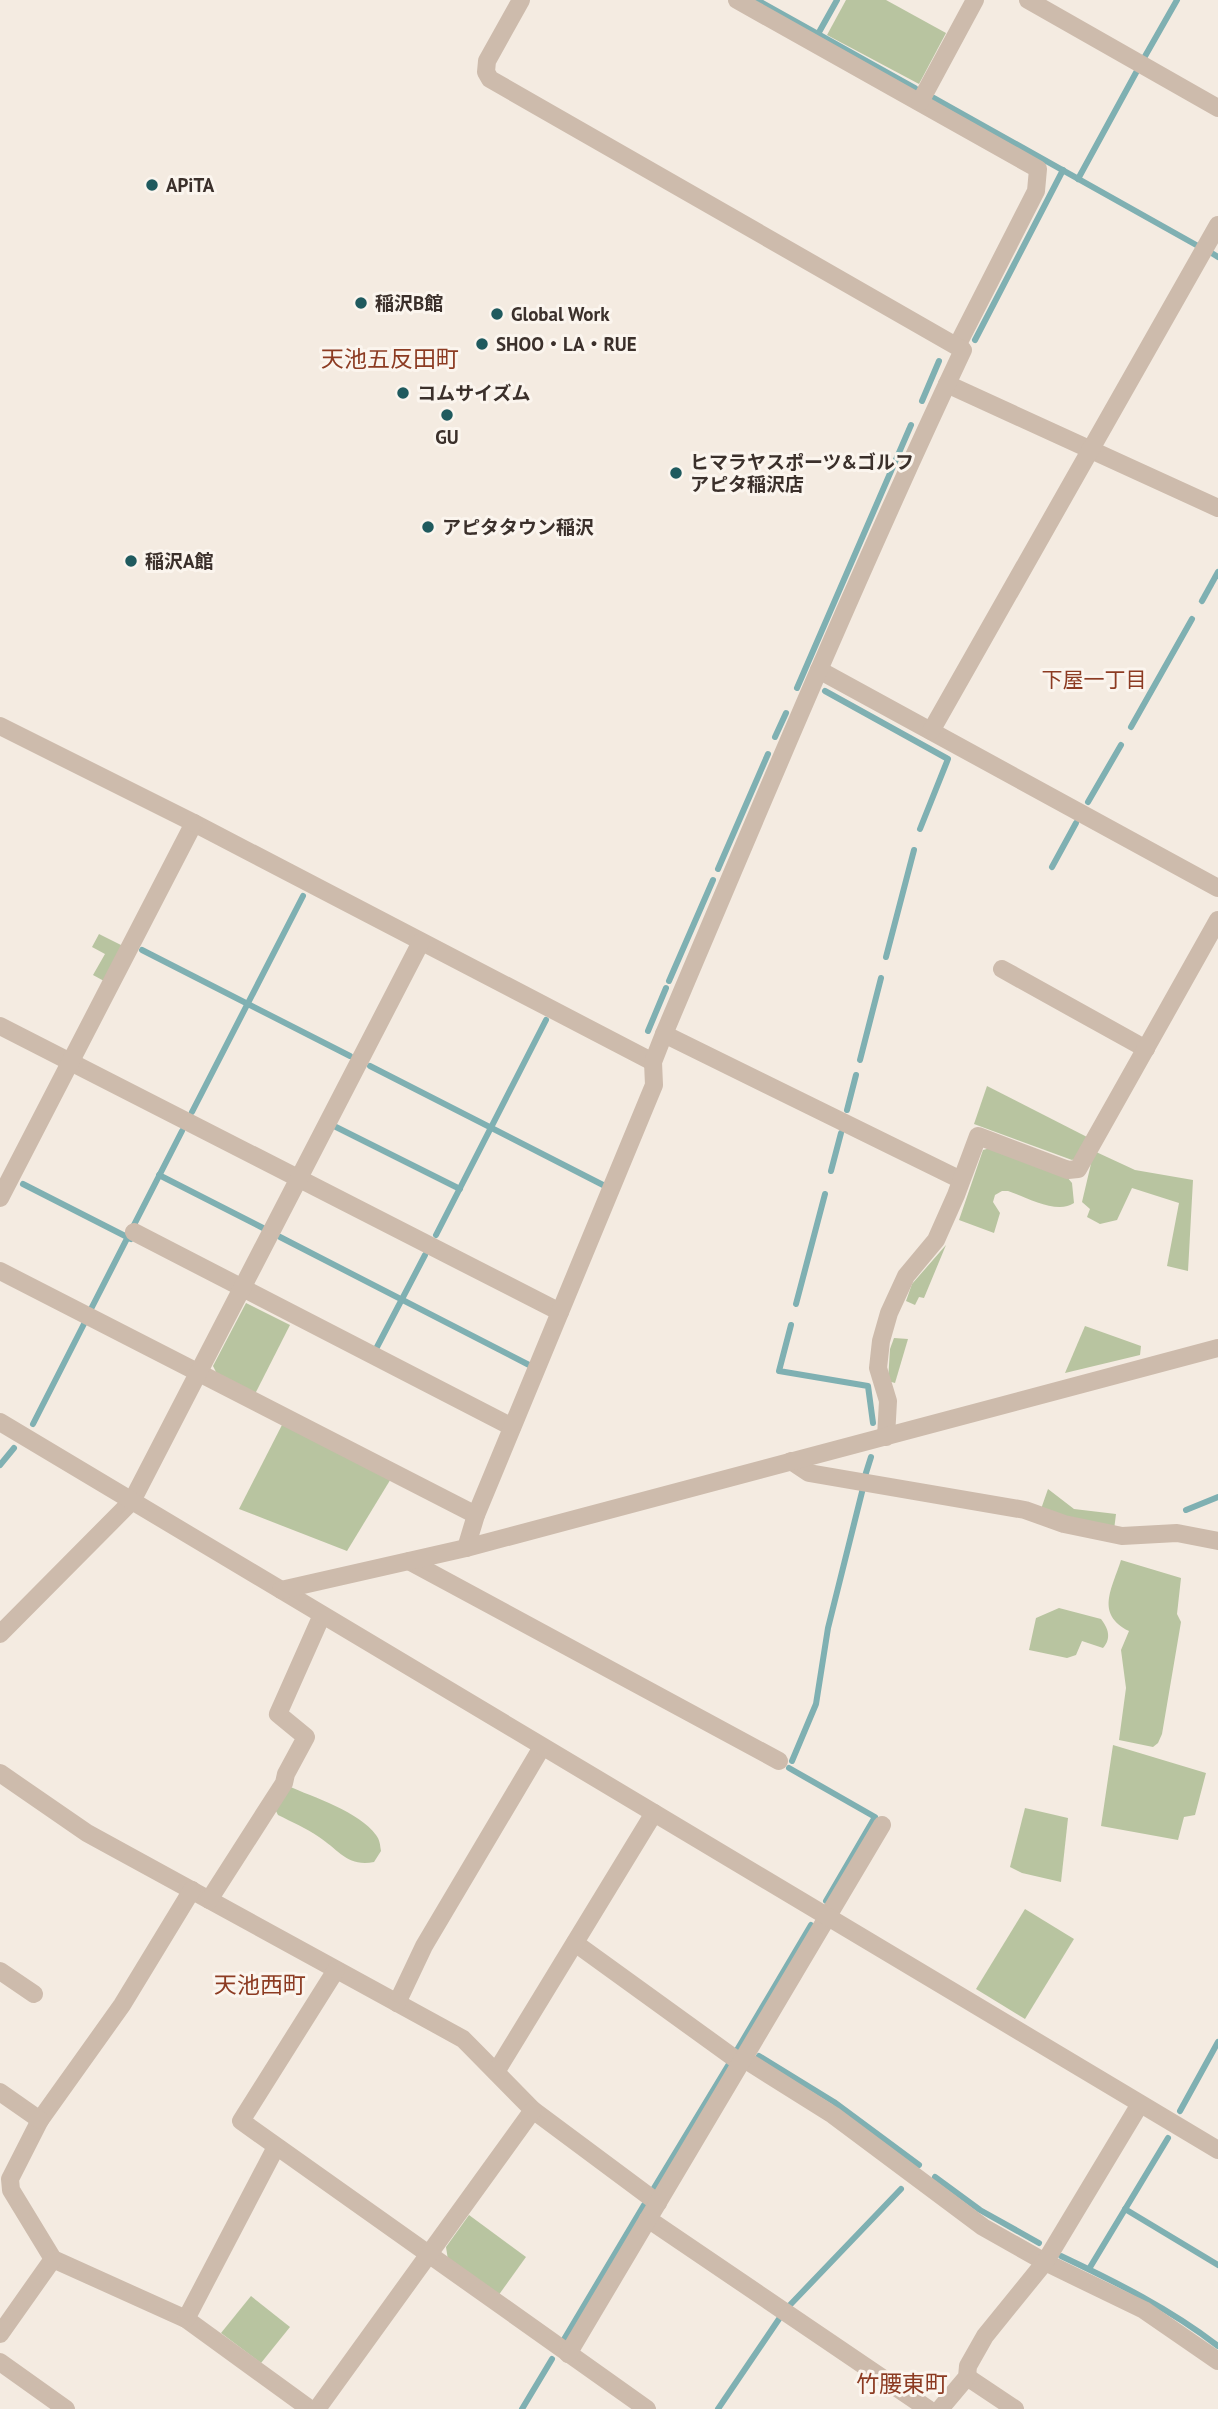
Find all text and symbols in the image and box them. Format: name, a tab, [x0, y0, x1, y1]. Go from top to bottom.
place label: APiTA	[166, 173, 215, 197]
marker: APiTA	[144, 177, 160, 193]
place label: 稲沢B館	[375, 291, 443, 315]
marker: 稲沢B館	[353, 295, 369, 311]
place label: Global Work	[511, 302, 610, 326]
marker: Global Work	[489, 306, 505, 322]
place label: SHOO・LA・RUE	[496, 332, 637, 356]
marker: SHOO・LA・RUE	[474, 336, 490, 352]
district label: 天池五反田町	[321, 344, 459, 373]
place label: コムサイズム	[417, 381, 530, 405]
marker: コムサイズム	[395, 385, 411, 401]
marker: GU	[439, 407, 455, 423]
place label: GU	[435, 425, 459, 449]
place label: ヒマラヤスポーツ&ゴルフ アピタ稲沢店	[690, 450, 914, 496]
marker: ヒマラヤスポーツ&ゴルフ アピタ稲沢店	[668, 465, 684, 481]
place label: アピタタウン稲沢	[442, 515, 594, 539]
marker: アピタタウン稲沢	[420, 519, 436, 535]
place label: 稲沢A館	[145, 549, 214, 573]
marker: 稲沢A館	[123, 553, 139, 569]
district label: 下屋一丁目	[1042, 666, 1147, 693]
district label: 天池西町	[214, 1970, 306, 1999]
district label: 竹腰東町	[856, 2369, 948, 2398]

